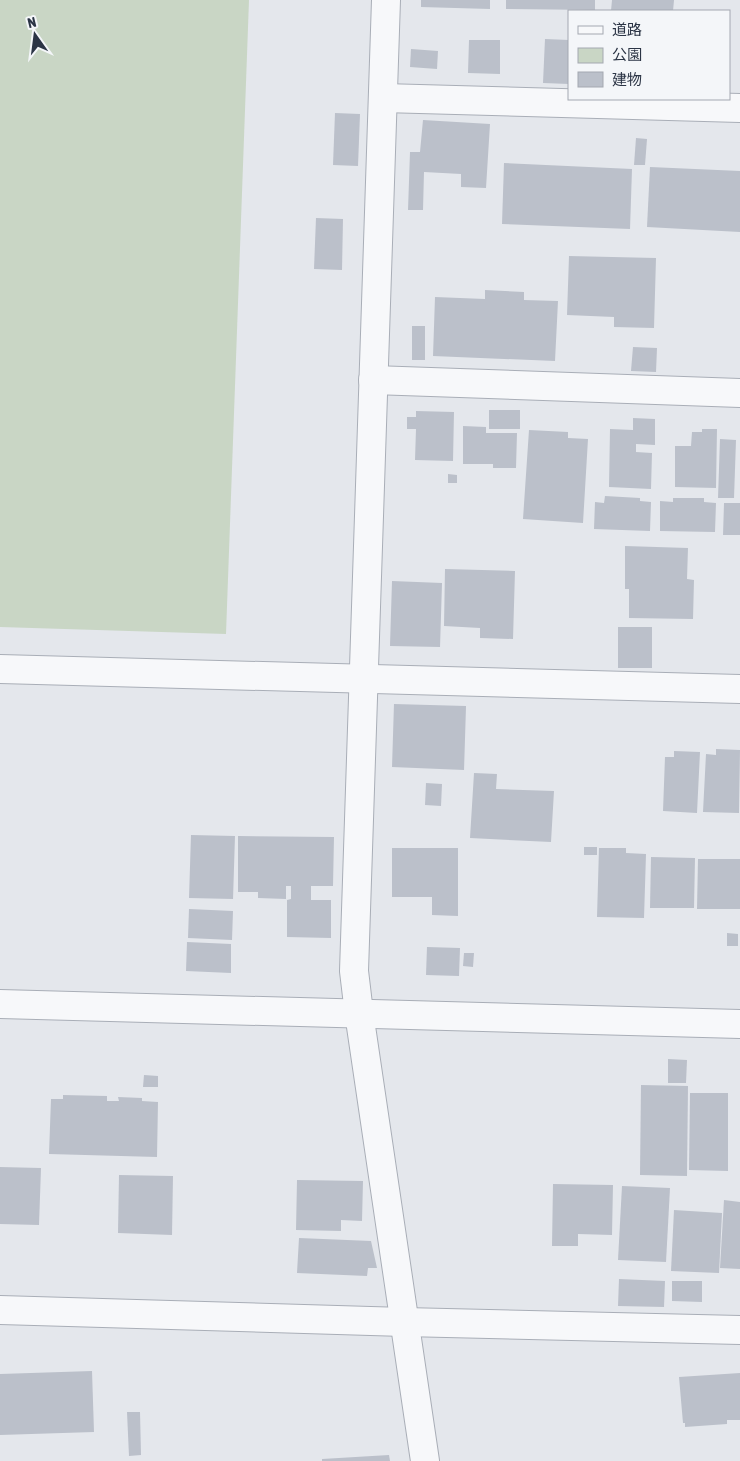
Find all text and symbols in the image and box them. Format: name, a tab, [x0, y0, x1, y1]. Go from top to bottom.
north arrow	[10, 10, 60, 60]
legend	[568, 10, 730, 100]
text: N	[26, 14, 38, 31]
text: 道路	[612, 21, 642, 38]
text: 公園	[612, 46, 642, 63]
text: 建物	[612, 71, 642, 88]

